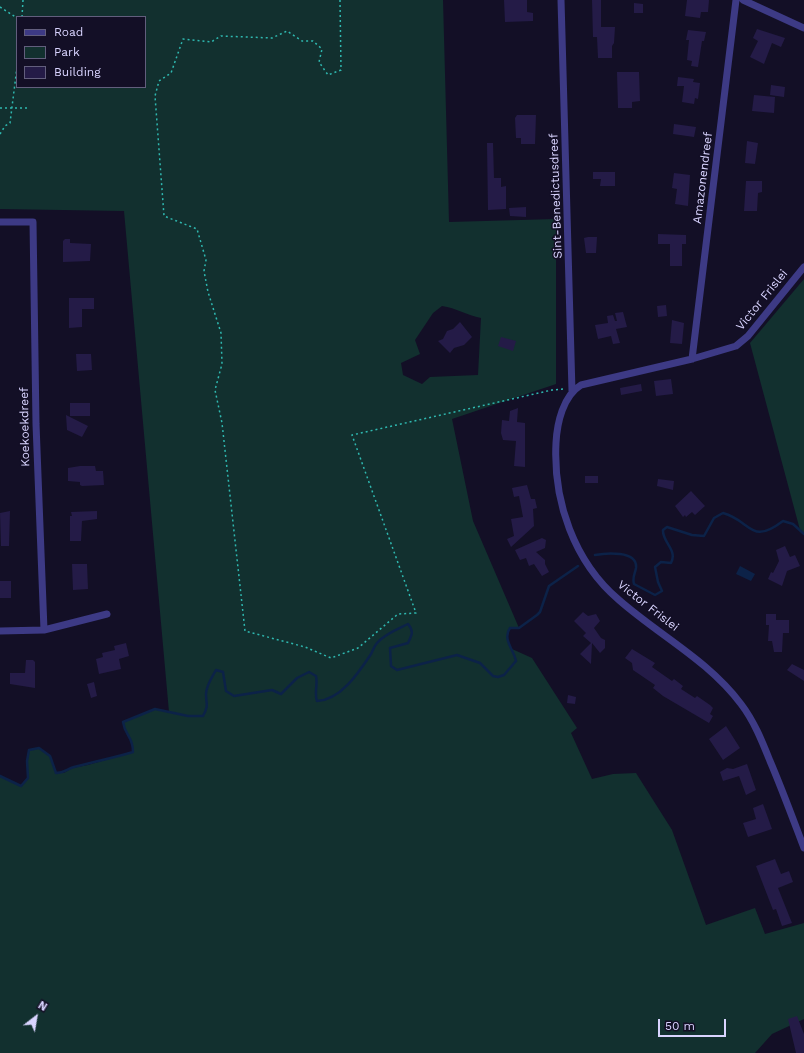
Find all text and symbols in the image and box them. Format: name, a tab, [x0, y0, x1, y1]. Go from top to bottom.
legend	[16, 16, 146, 88]
text: Road	[54, 25, 83, 39]
text: Park	[54, 45, 80, 59]
text: Building	[54, 65, 101, 79]
street label: Amazonendreef	[690, 131, 716, 225]
street label: Sint-Benedictusdreef	[547, 133, 565, 259]
street label: Victor Frislei	[733, 267, 791, 333]
street label: Koekoekdreef	[17, 387, 33, 467]
street label: Victor Frislei	[614, 578, 682, 634]
north arrow	[16, 997, 56, 1037]
text: N	[36, 999, 49, 1014]
scale bar	[660, 1011, 728, 1037]
text: 50 m	[665, 1019, 695, 1033]

